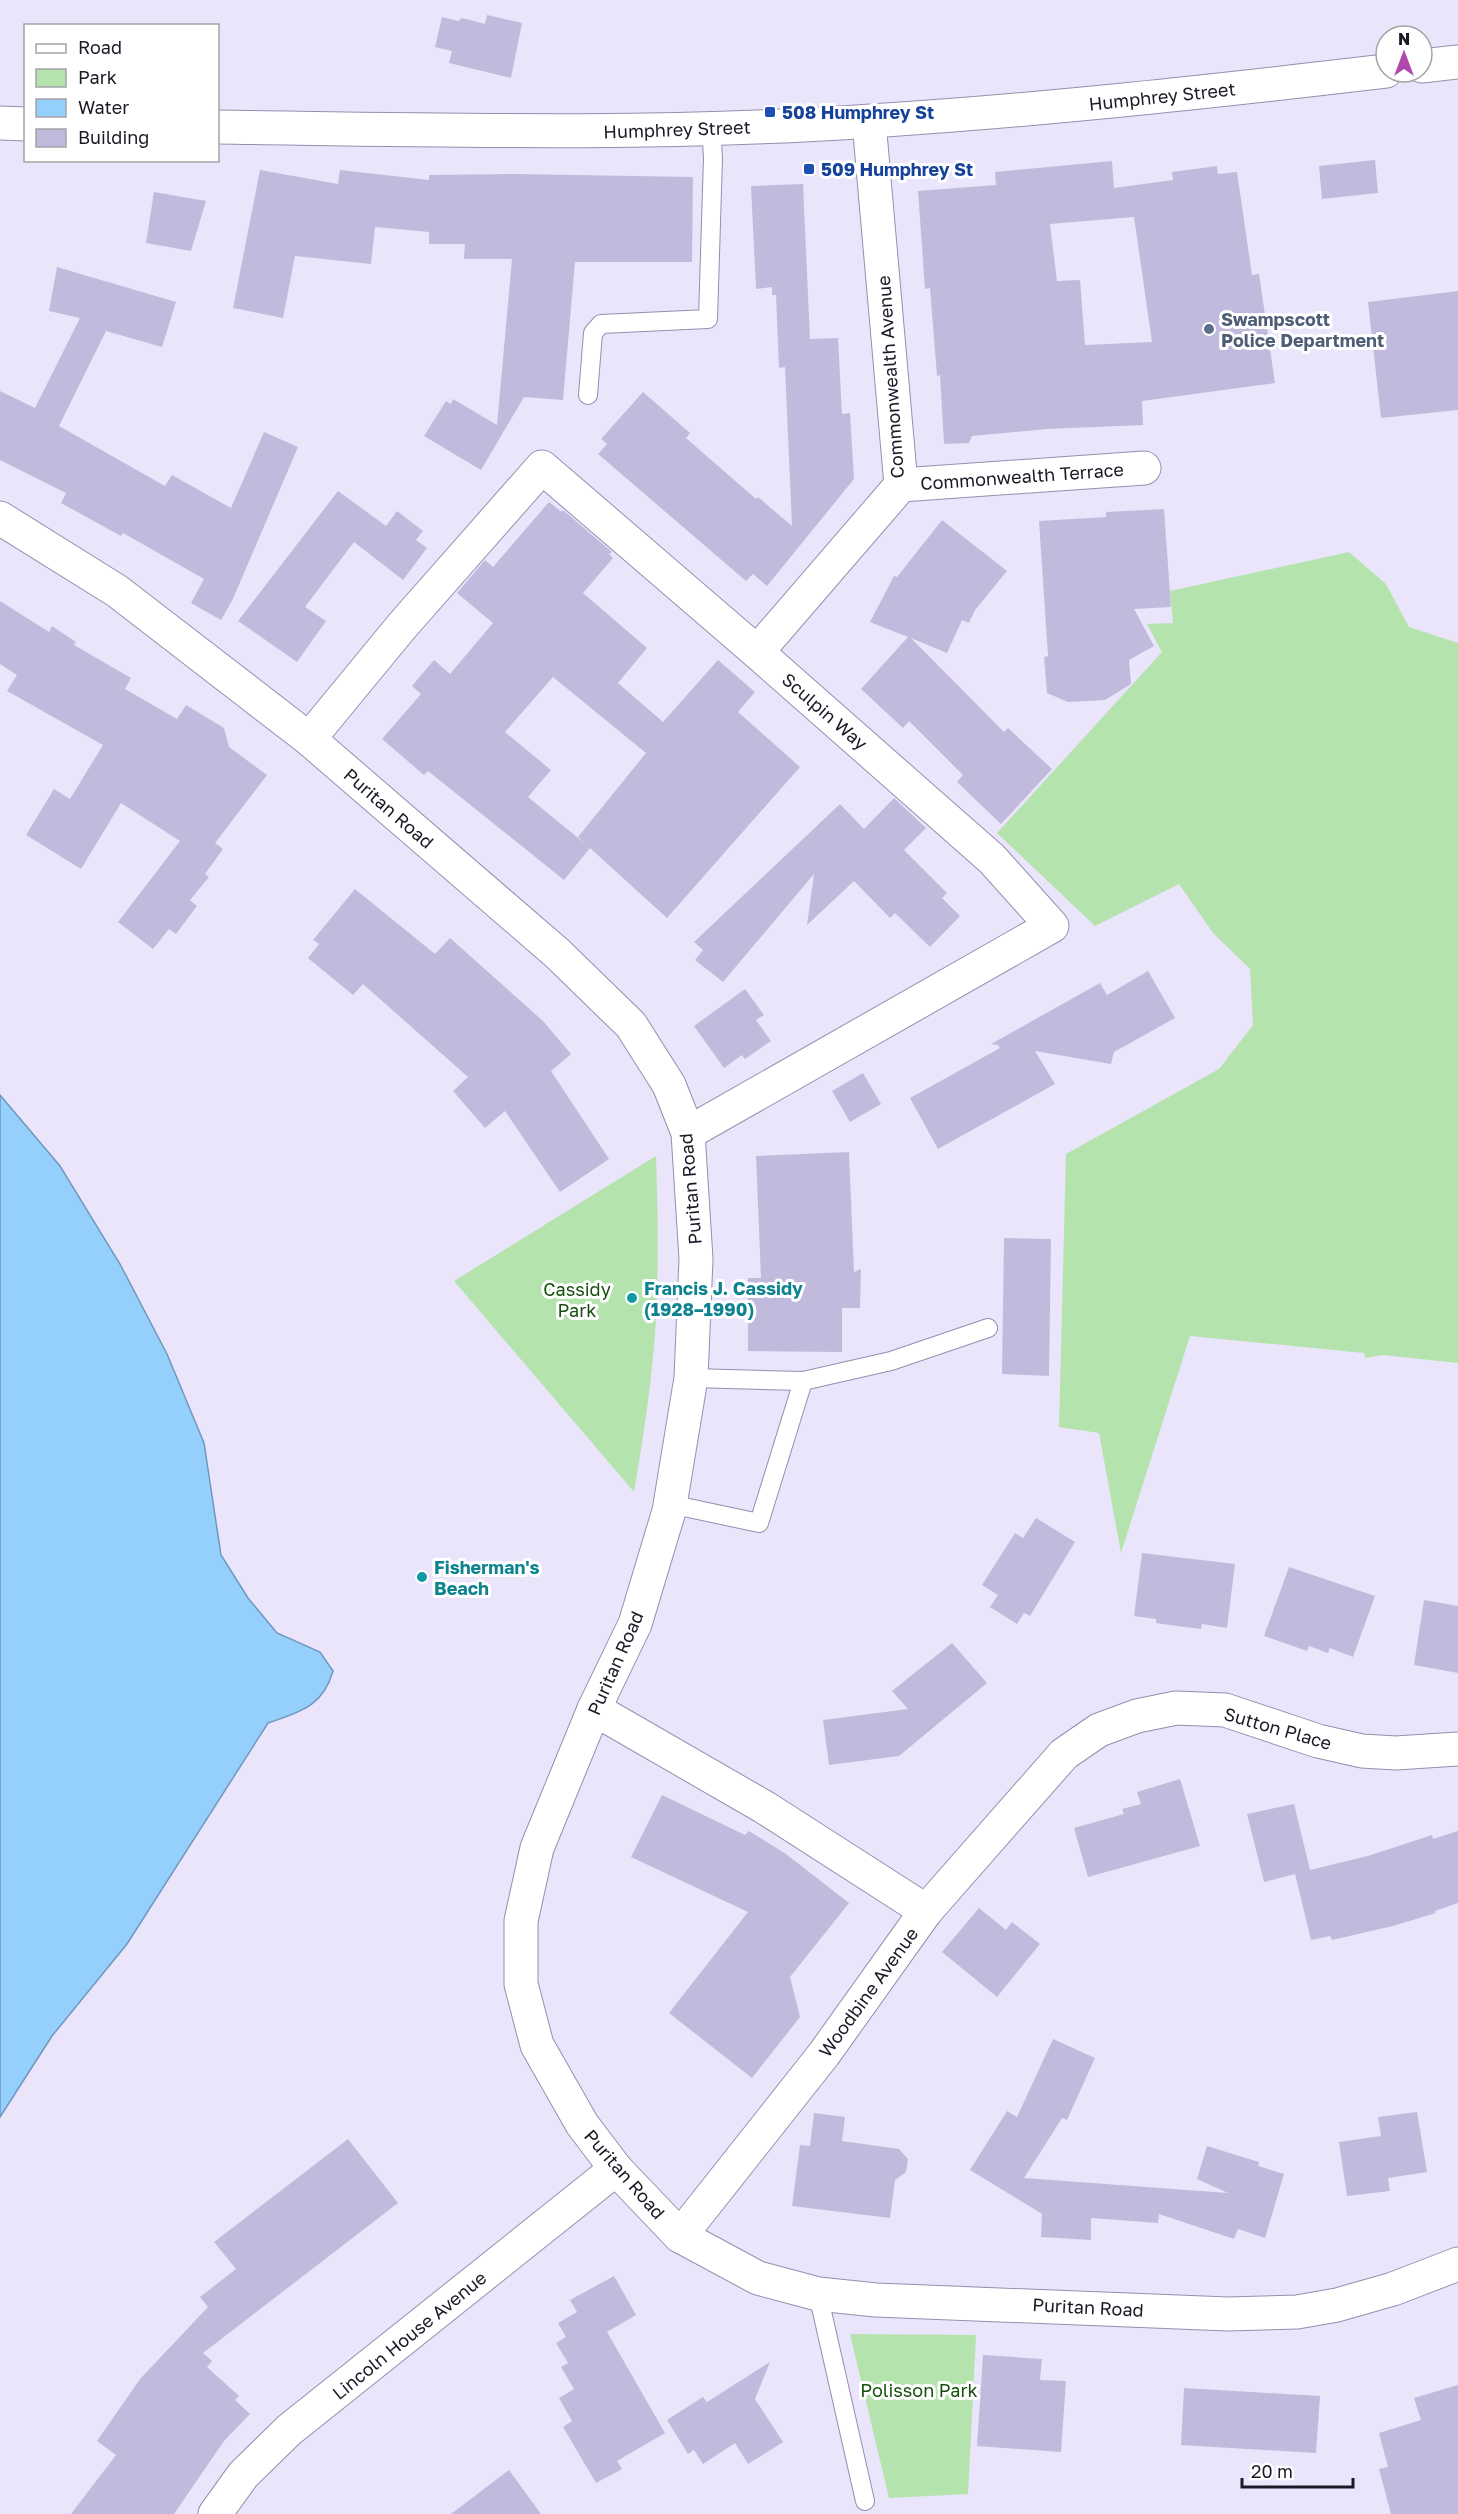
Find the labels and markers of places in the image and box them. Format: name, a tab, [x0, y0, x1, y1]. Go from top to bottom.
place label: 508 Humphrey St	[782, 101, 934, 123]
marker: 508 Humphrey St	[763, 105, 777, 119]
place label: 509 Humphrey St	[821, 158, 973, 180]
marker: 509 Humphrey St	[802, 162, 816, 176]
place label: Swampscott Police Department	[1221, 308, 1384, 351]
marker: Swampscott Police Department	[1202, 322, 1216, 336]
place label: Francis J. Cassidy (1928–1990)	[644, 1277, 803, 1320]
marker: Francis J. Cassidy (1928–1990)	[625, 1291, 639, 1305]
place label: Fisherman's Beach	[434, 1556, 540, 1599]
marker: Fisherman's Beach	[415, 1570, 429, 1584]

